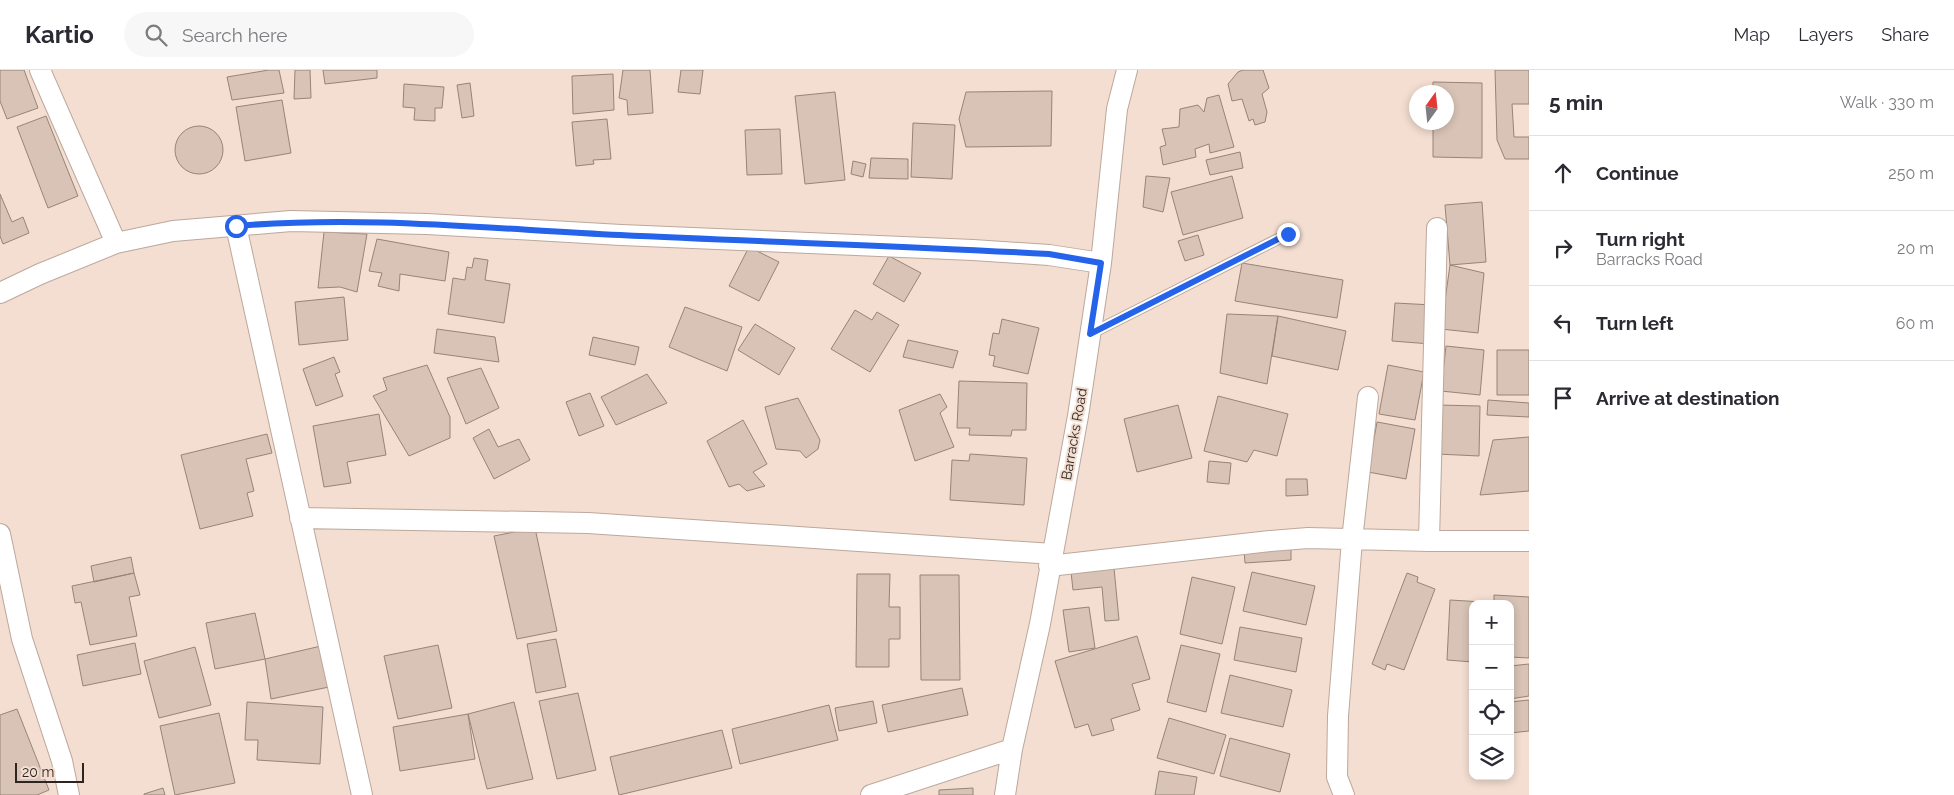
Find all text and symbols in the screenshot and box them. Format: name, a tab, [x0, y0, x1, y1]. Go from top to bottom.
search box	[124, 12, 474, 57]
text: Kartio	[25, 20, 94, 49]
icon: search	[142, 21, 170, 49]
text: Search here	[182, 24, 287, 46]
text: Map	[1734, 24, 1770, 45]
text: Layers	[1798, 24, 1853, 45]
text: Share	[1881, 24, 1929, 45]
north arrow	[1409, 85, 1454, 130]
text: 5 min	[1549, 90, 1603, 115]
text: Walk · 330 m	[1840, 93, 1934, 112]
icon: ahead	[1549, 159, 1577, 187]
text: Continue	[1596, 162, 1679, 184]
text: 250 m	[1888, 164, 1934, 183]
route start	[225, 215, 248, 238]
route end	[1277, 223, 1300, 246]
text: Turn right	[1596, 228, 1685, 250]
icon: right	[1549, 234, 1577, 262]
text: 20 m	[1897, 239, 1934, 258]
text: Barracks Road	[1596, 250, 1703, 269]
icon: left	[1549, 309, 1577, 337]
text: Turn left	[1596, 312, 1673, 334]
text: 60 m	[1896, 314, 1934, 333]
icon: arrive	[1549, 384, 1577, 412]
street label: Barracks Road	[1058, 387, 1090, 481]
text: Arrive at destination	[1596, 387, 1780, 409]
map controls	[1469, 600, 1514, 780]
button: +	[1469, 600, 1514, 645]
button: −	[1469, 645, 1514, 690]
button: locate	[1469, 690, 1514, 735]
button: layers	[1469, 735, 1514, 780]
scale bar	[15, 760, 84, 783]
text: 20 m	[22, 764, 54, 780]

